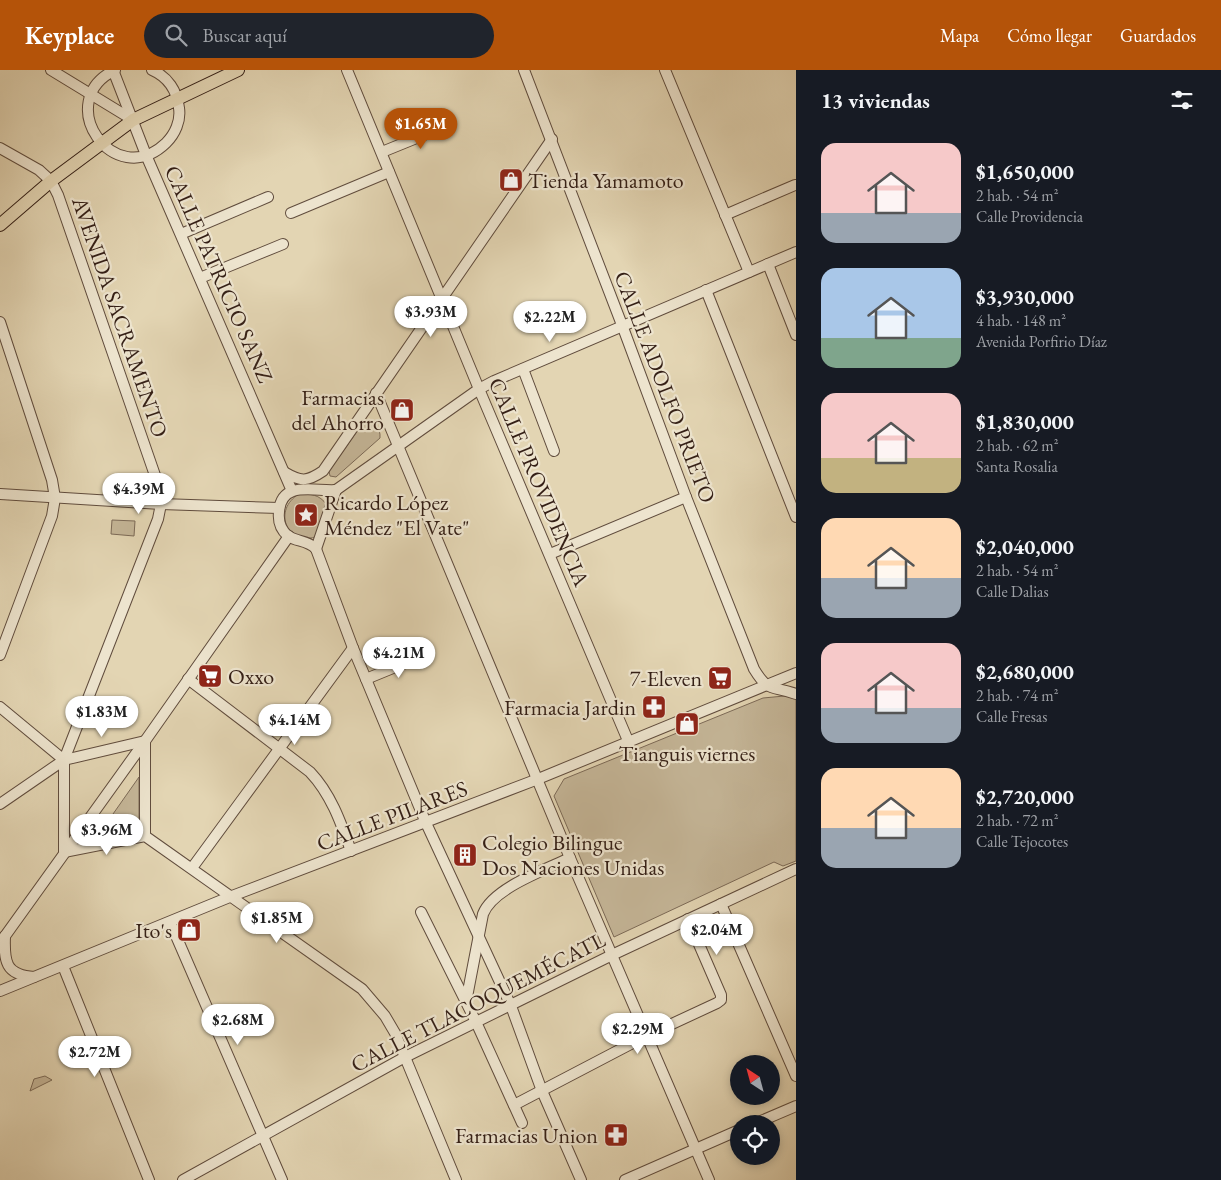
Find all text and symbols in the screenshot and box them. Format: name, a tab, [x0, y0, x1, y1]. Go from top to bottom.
search box	[144, 13, 494, 58]
text: Keyplace	[25, 20, 114, 51]
icon: search	[162, 21, 190, 49]
text: Buscar aquí	[202, 23, 287, 48]
text: Mapa	[940, 24, 979, 47]
text: Cómo llegar	[1007, 24, 1092, 47]
text: Guardados	[1120, 24, 1196, 47]
icon: filters	[1168, 86, 1196, 114]
text: 13 viviendas	[821, 87, 930, 114]
pin: $1.65M	[380, 108, 462, 150]
text: $1.65M	[395, 113, 447, 134]
text: $1,650,000	[976, 158, 1074, 185]
street label: CALLE PATRICIO SANZ	[158, 161, 280, 387]
icon: home	[861, 163, 921, 223]
place label: Tienda Yamamoto	[528, 166, 684, 195]
shop icon: Tienda Yamamoto	[498, 167, 524, 193]
text: 2 hab. · 54 m²	[976, 185, 1058, 206]
street label: AVENIDA SACRAMENTO	[65, 192, 175, 441]
text: Calle Providencia	[976, 206, 1083, 227]
street label: CALLE ADOLFO PRIETO	[607, 267, 723, 507]
text: $3,930,000	[976, 283, 1074, 310]
icon: home	[861, 288, 921, 348]
pin: $3.93M	[390, 296, 472, 338]
pin: $2.22M	[509, 300, 591, 343]
text: $3.93M	[405, 301, 457, 322]
text: $2.22M	[524, 306, 576, 327]
text: 4 hab. · 148 m²	[976, 310, 1066, 331]
text: Avenida Porfirio Díaz	[976, 331, 1107, 352]
street label: CALLE PROVIDENCIA	[482, 373, 596, 592]
place label: Farmacias del Ahorro	[292, 383, 384, 437]
shop icon: Farmacias del Ahorro	[389, 397, 415, 423]
text: $1,830,000	[976, 408, 1074, 435]
icon: home	[861, 413, 921, 473]
text: 2 hab. · 62 m²	[976, 435, 1058, 456]
text: Santa Rosalia	[976, 456, 1058, 477]
pin: $4.39M	[98, 472, 180, 515]
text: $4.39M	[113, 478, 165, 499]
place label: Ricardo López Méndez "El Vate"	[324, 488, 469, 542]
place icon: Ricardo López Méndez "El Vate"	[293, 502, 319, 528]
text: $2,040,000	[976, 533, 1074, 560]
icon: home	[861, 538, 921, 598]
text: 2 hab. · 54 m²	[976, 560, 1058, 581]
text: Calle Dalias	[976, 581, 1049, 602]
pin: $4.21M	[358, 636, 440, 679]
text: $4.21M	[373, 642, 425, 663]
text: $2,680,000	[976, 658, 1074, 685]
place label: Oxxo	[228, 662, 274, 691]
supermarket icon: Oxxo	[197, 663, 223, 689]
icon: home	[861, 663, 921, 723]
place label: 7-Eleven	[630, 664, 702, 693]
supermarket icon: 7-Eleven	[707, 665, 733, 691]
text: 2 hab. · 74 m²	[976, 685, 1058, 706]
place label: Farmacia Jardin	[504, 693, 636, 722]
pharmacy icon: Farmacia Jardin	[641, 694, 667, 720]
pin: $1.83M	[61, 696, 143, 738]
text: $1.83M	[76, 701, 128, 722]
pin: $4.14M	[254, 704, 336, 746]
text: Calle Fresas	[976, 706, 1047, 727]
text: $4.14M	[269, 709, 321, 730]
shop icon: Tianguis viernes	[674, 711, 700, 737]
place label: Tianguis viernes	[619, 739, 755, 768]
street label: CALLE PILARES	[312, 774, 472, 858]
text: $2,720,000	[976, 783, 1074, 810]
icon: home	[861, 788, 921, 848]
text: 2 hab. · 72 m²	[976, 810, 1058, 831]
pin: $3.96M	[66, 814, 148, 856]
text: $3.96M	[81, 819, 133, 840]
place label: Colegio Bilingue Dos Naciones Unidas	[482, 828, 664, 882]
text: Calle Tejocotes	[976, 831, 1068, 852]
building icon: Colegio Bilingue Dos Naciones Unidas	[452, 842, 478, 868]
pin: $1.85M	[236, 902, 318, 944]
text: $1.85M	[251, 907, 303, 928]
pin: $2.04M	[676, 914, 758, 956]
place label: Ito's	[135, 916, 172, 945]
shop icon: Ito's	[176, 917, 202, 943]
text: $2.04M	[691, 919, 743, 940]
street label: CALLE TLACOQUEMÉCATL	[346, 925, 610, 1079]
pin: $2.68M	[197, 1004, 279, 1046]
text: $2.68M	[212, 1009, 264, 1030]
pin: $2.29M	[597, 1012, 679, 1055]
text: $2.29M	[612, 1018, 664, 1039]
pin: $2.72M	[54, 1036, 136, 1078]
text: $2.72M	[69, 1041, 121, 1062]
north arrow	[730, 1055, 780, 1105]
map controls	[730, 1055, 780, 1165]
button: locate	[730, 1115, 780, 1165]
place label: Farmacias Union	[455, 1121, 598, 1150]
pharmacy icon: Farmacias Union	[603, 1122, 629, 1148]

